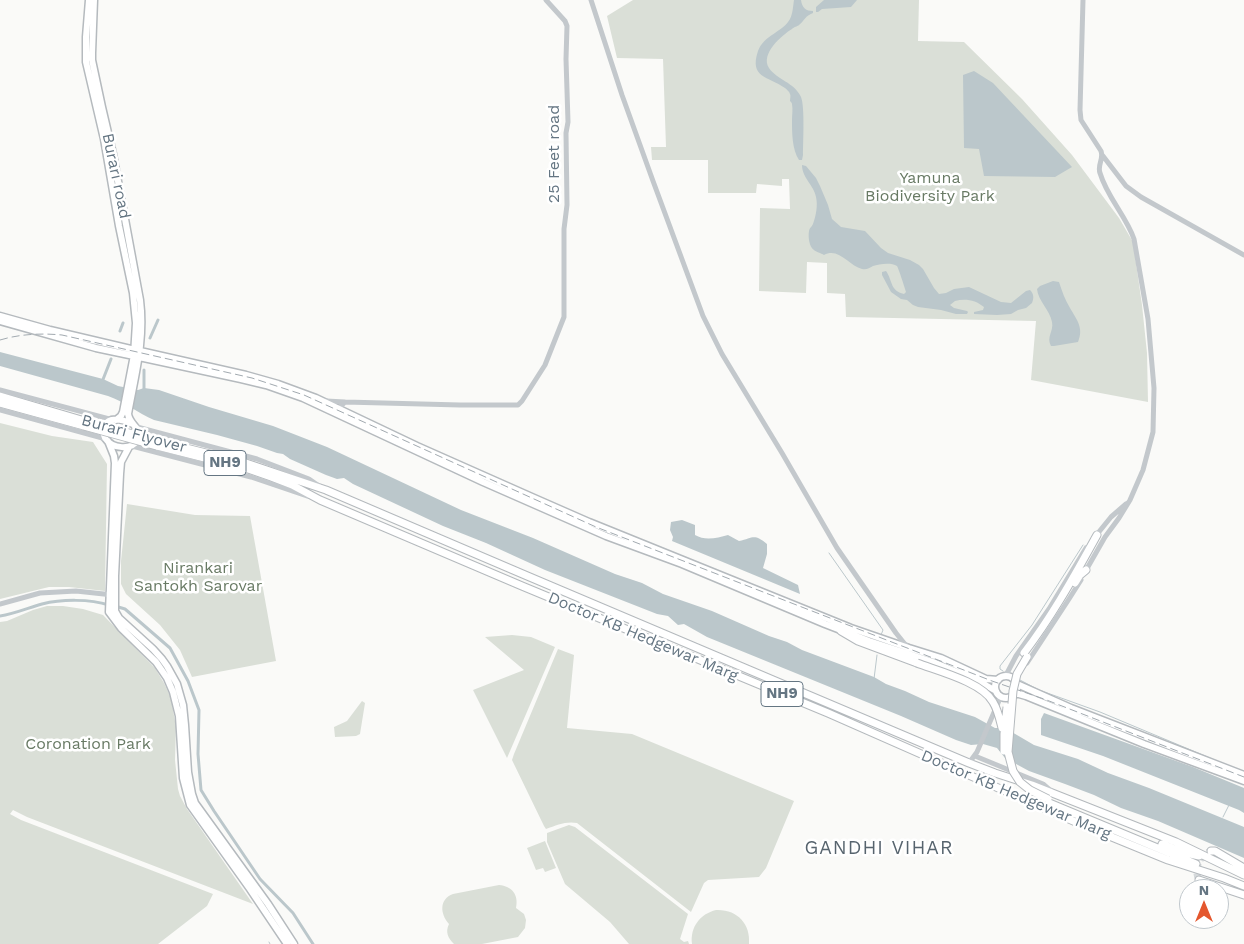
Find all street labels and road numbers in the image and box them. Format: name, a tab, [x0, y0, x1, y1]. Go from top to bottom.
street label: 25 Feet road	[544, 105, 564, 203]
street label: Burari road	[98, 132, 134, 220]
street label: Burari Flyover	[79, 411, 189, 457]
road number: NH9	[204, 450, 246, 476]
street label: Doctor KB Hedgewar Marg	[545, 588, 741, 686]
road number: NH9	[761, 682, 803, 706]
street label: Doctor KB Hedgewar Marg	[918, 746, 1114, 844]

